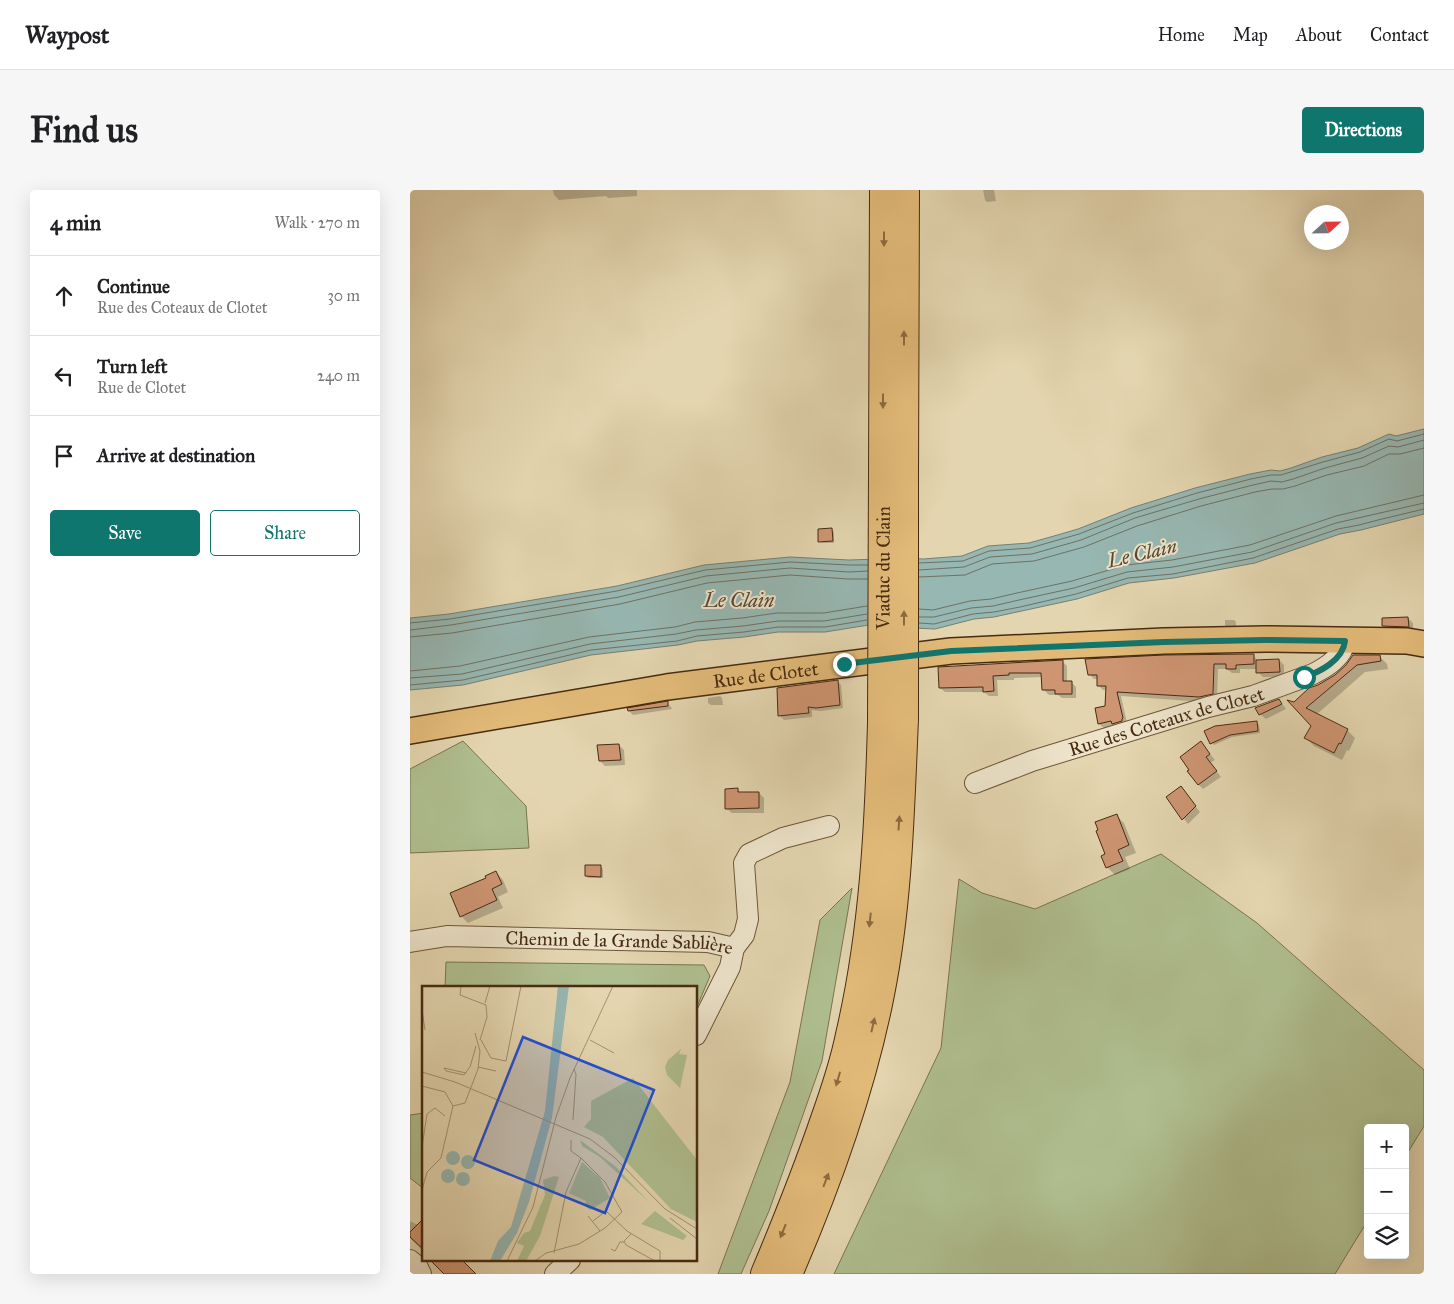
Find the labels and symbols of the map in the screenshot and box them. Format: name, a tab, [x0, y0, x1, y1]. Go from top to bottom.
north arrow	[1304, 205, 1349, 250]
one-way arrow	[880, 231, 888, 247]
one-way arrow	[900, 330, 908, 346]
one-way arrow	[879, 393, 887, 409]
street label: Viaduc du Clain	[871, 506, 895, 631]
water label: Le Clain	[1104, 533, 1180, 573]
water label: Le Clain	[703, 588, 775, 612]
one-way arrow	[900, 609, 908, 625]
route end	[833, 653, 856, 676]
street label: Rue de Clotet	[711, 657, 820, 693]
route start	[1293, 666, 1316, 689]
street label: Rue des Coteaux de Clotet	[1066, 682, 1268, 761]
one-way arrow	[895, 814, 903, 830]
one-way arrow	[866, 912, 874, 928]
street label: Chemin de la Grande Sablière	[505, 926, 735, 959]
inset map	[422, 986, 698, 1262]
one-way arrow	[869, 1017, 877, 1032]
one-way arrow	[834, 1071, 842, 1086]
one-way arrow	[823, 1173, 830, 1188]
one-way arrow	[778, 1224, 786, 1239]

